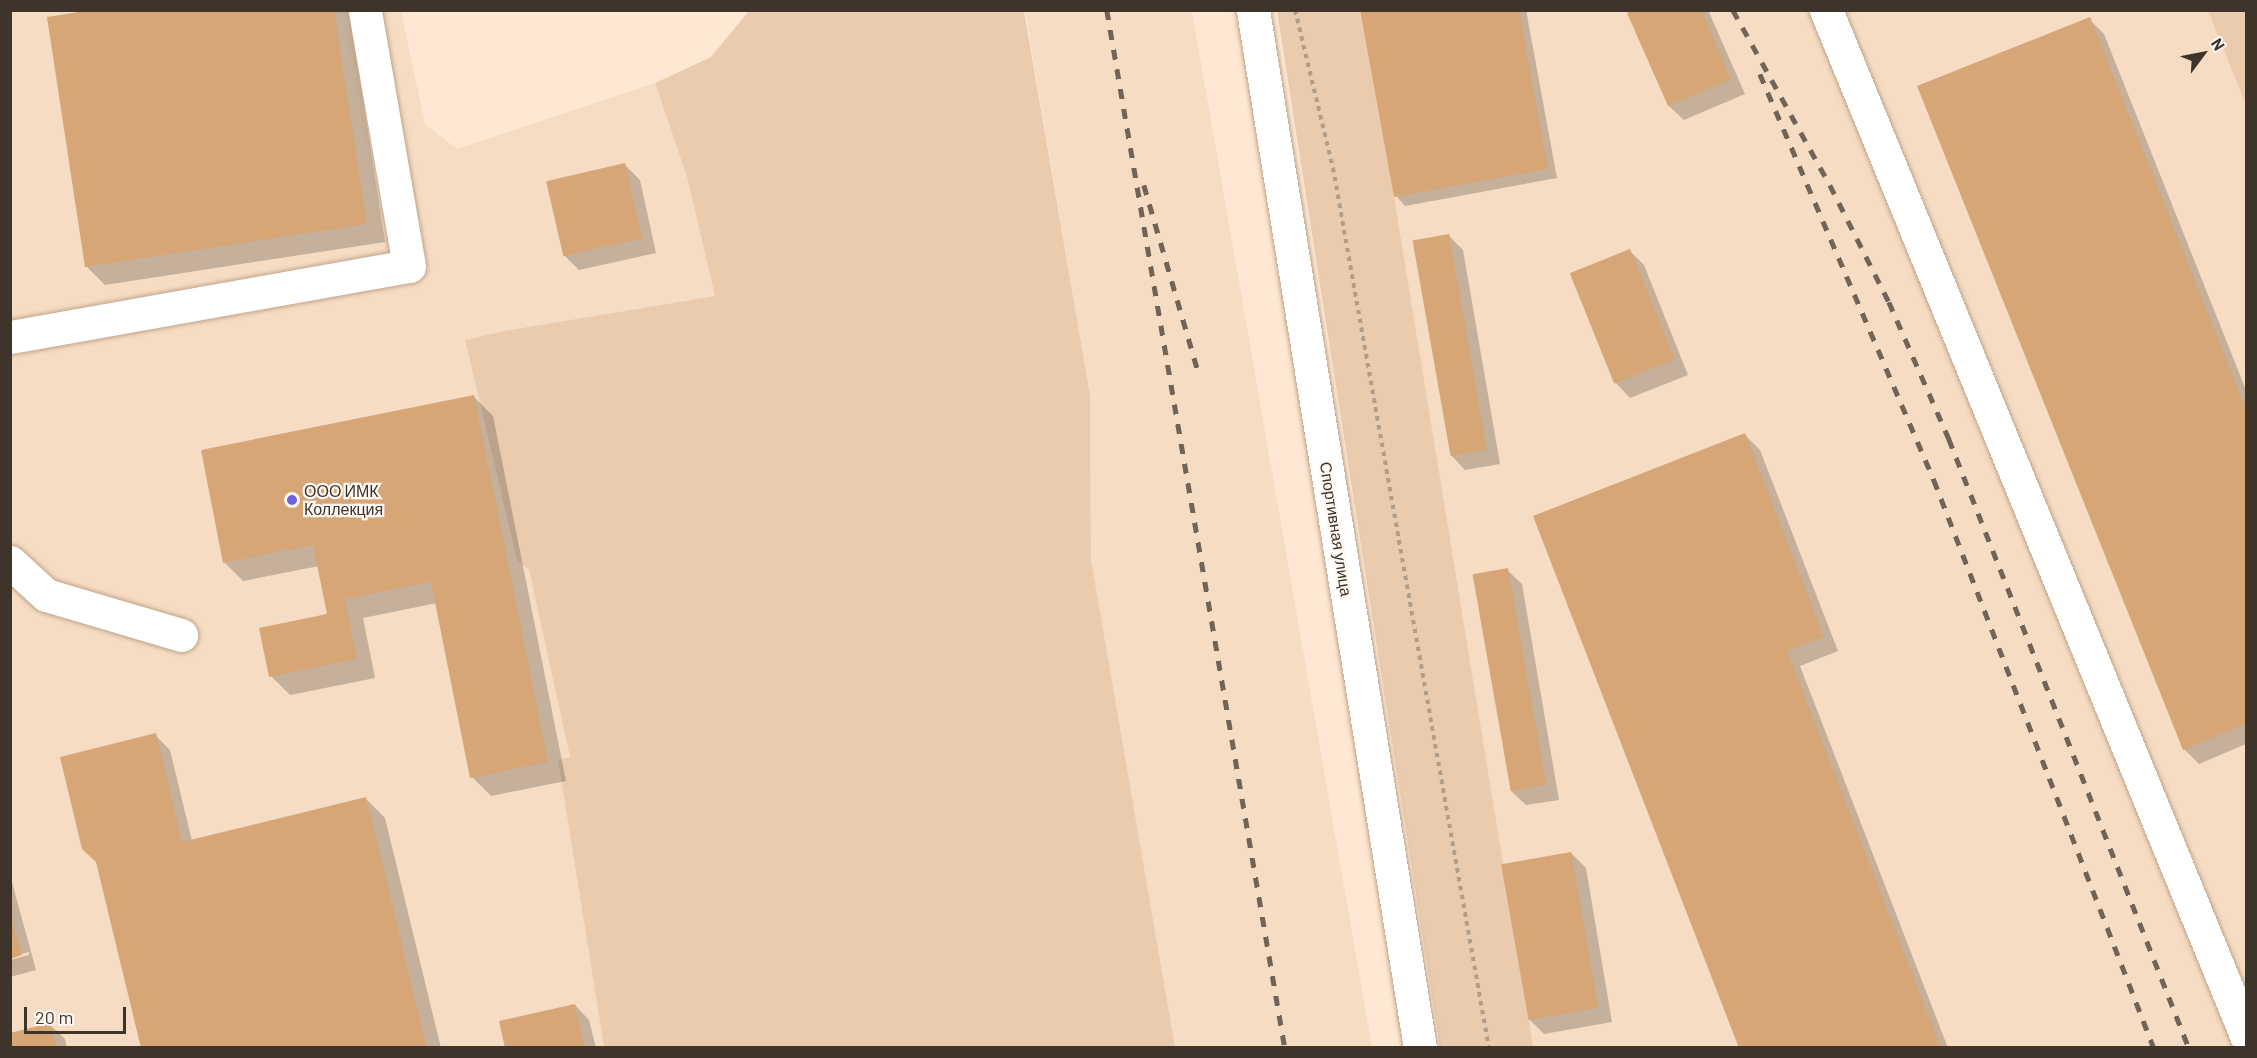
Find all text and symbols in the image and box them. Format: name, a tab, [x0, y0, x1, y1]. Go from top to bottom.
north arrow	[2173, 24, 2233, 84]
text: N	[2208, 35, 2230, 54]
street label: Спортивная улица	[1316, 460, 1356, 598]
place label: ООО ИМК Коллекция	[304, 481, 383, 519]
marker: ООО ИМК Коллекция	[285, 493, 299, 507]
scale bar	[27, 995, 129, 1033]
text: 20 m	[35, 1006, 73, 1028]

